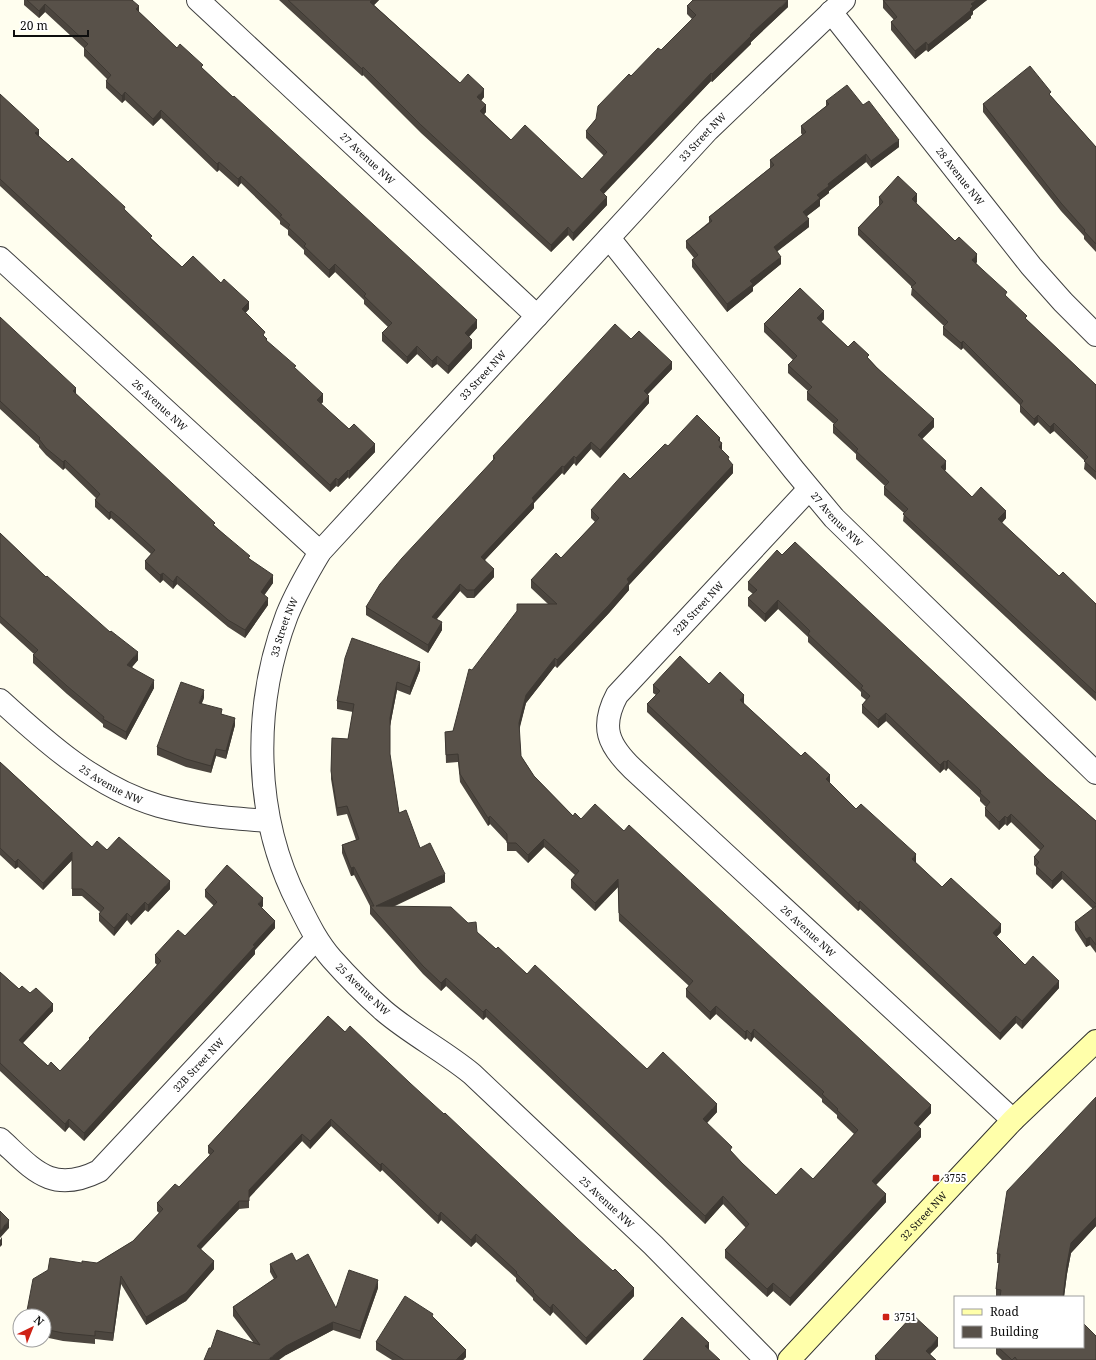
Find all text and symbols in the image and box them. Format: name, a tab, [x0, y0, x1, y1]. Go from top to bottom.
scale bar	[14, 12, 88, 38]
text: 20 m	[20, 17, 48, 34]
street label: 33 Street NW	[676, 109, 729, 164]
street label: 27 Avenue NW	[337, 129, 399, 188]
street label: 28 Avenue NW	[933, 144, 988, 209]
street label: 33 Street NW	[456, 347, 509, 403]
street label: 26 Avenue NW	[129, 376, 191, 434]
street label: 27 Avenue NW	[808, 489, 866, 550]
street label: 32B Street NW	[669, 578, 727, 638]
street label: 33 Street NW	[267, 594, 301, 658]
street label: 25 Avenue NW	[77, 761, 145, 807]
street label: 26 Avenue NW	[778, 902, 839, 960]
street label: 25 Avenue NW	[333, 960, 393, 1019]
street label: 32B Street NW	[170, 1034, 227, 1095]
place label: 3755	[944, 1171, 966, 1185]
street label: 25 Avenue NW	[577, 1173, 638, 1231]
marker: 3755	[931, 1173, 941, 1183]
street label: 32 Street NW	[897, 1188, 950, 1244]
legend	[954, 1296, 1084, 1348]
text: Road	[990, 1303, 1020, 1320]
north arrow	[12, 1308, 52, 1348]
place label: 3751	[894, 1310, 916, 1324]
text: N	[31, 1312, 48, 1329]
marker: 3751	[881, 1312, 891, 1322]
text: Building	[990, 1323, 1039, 1340]

